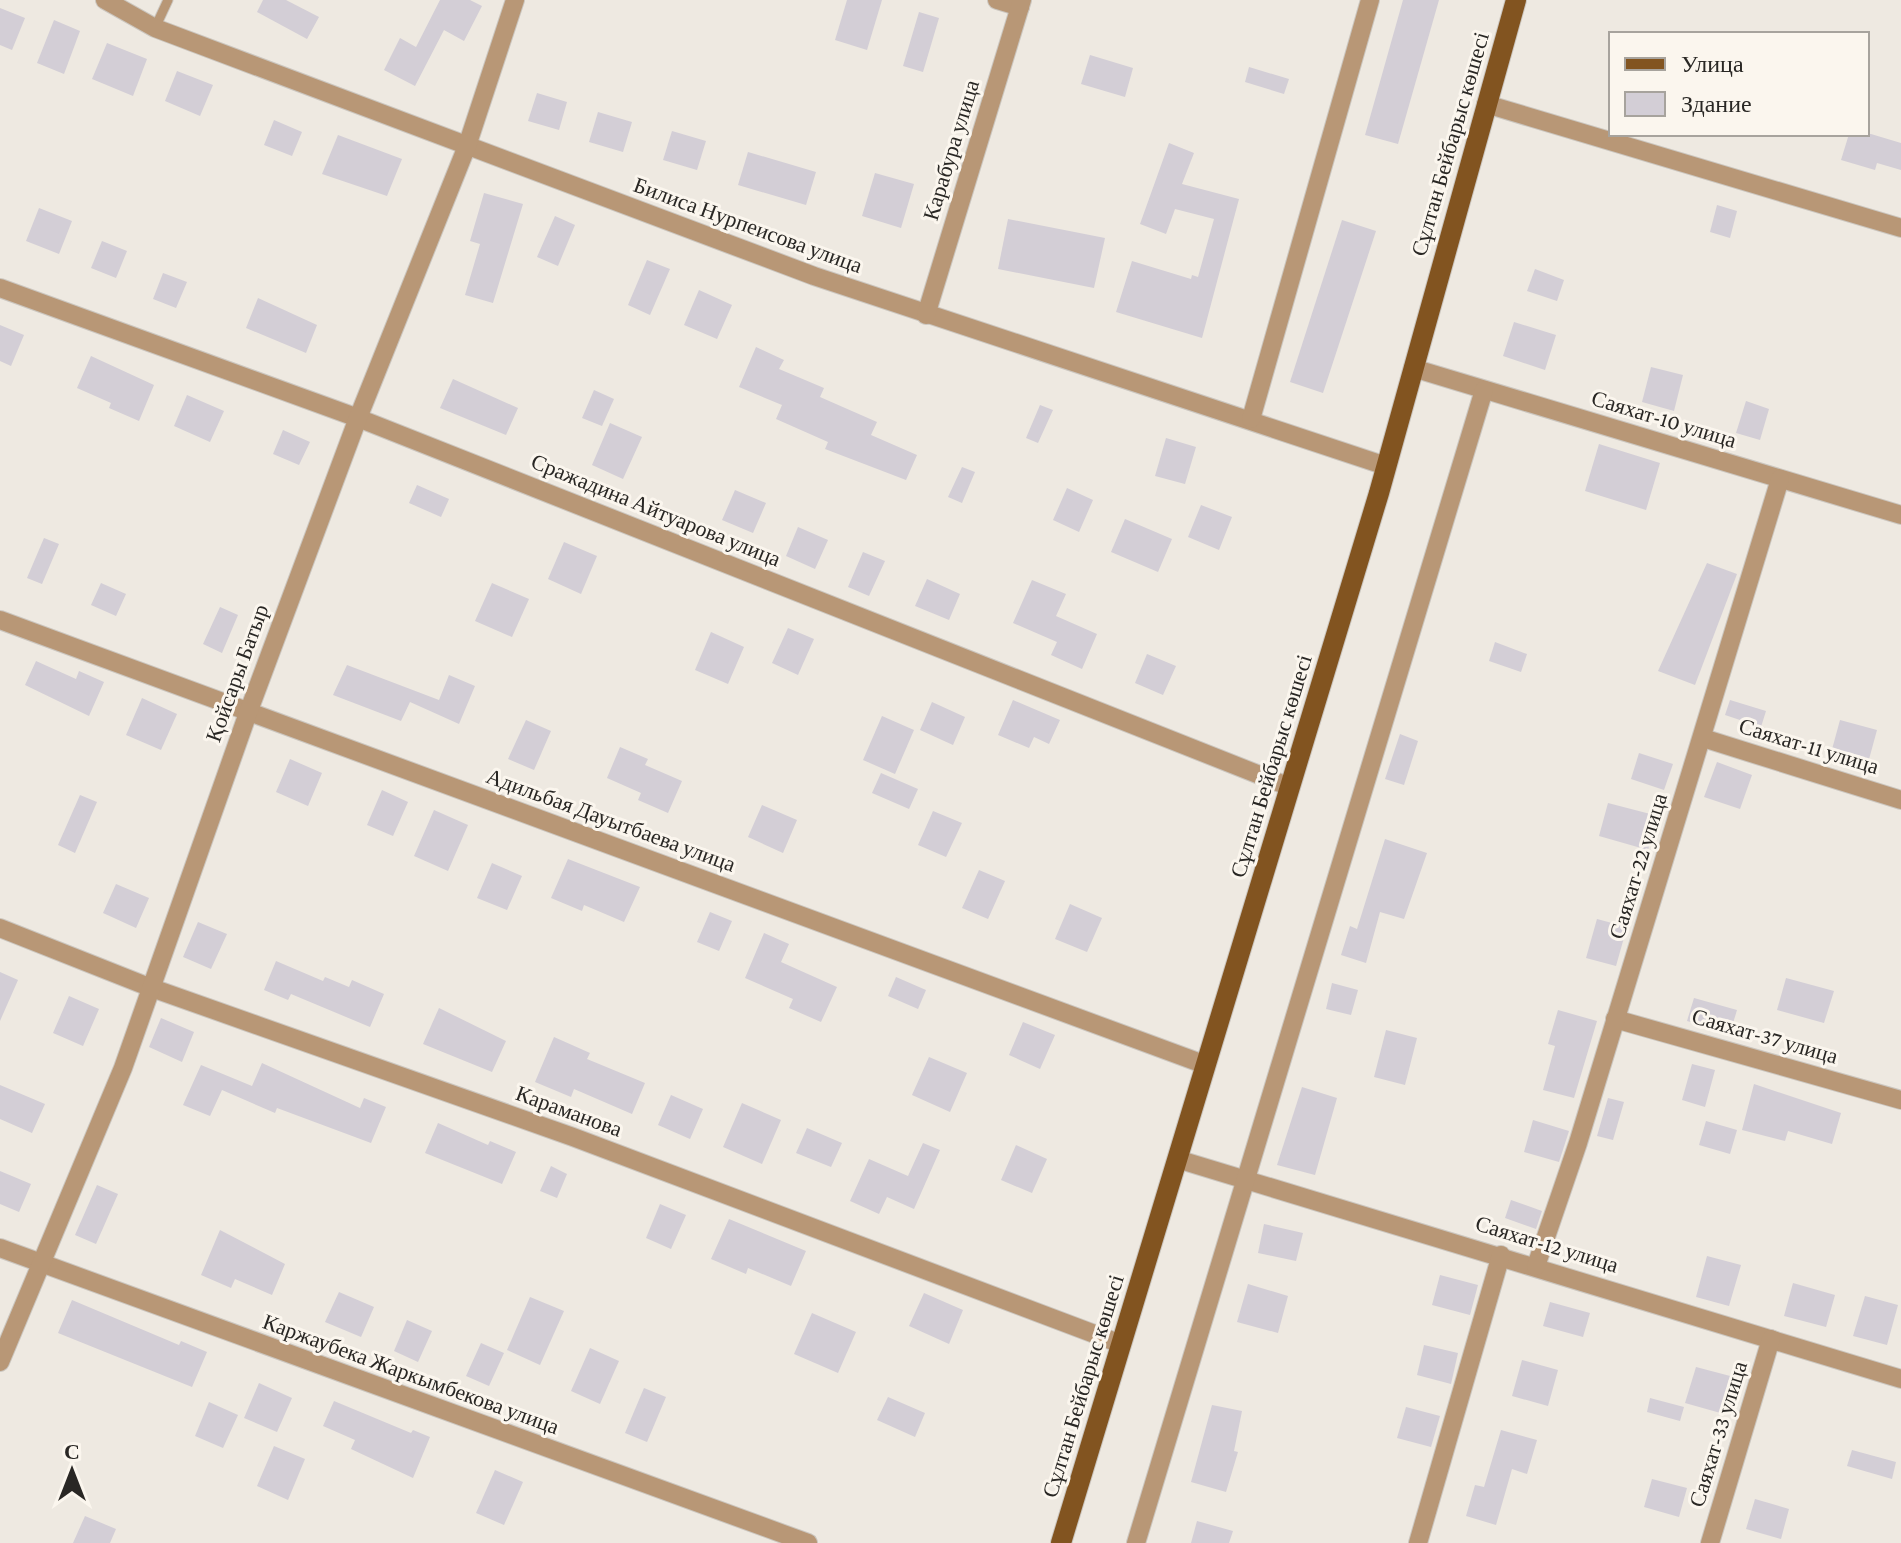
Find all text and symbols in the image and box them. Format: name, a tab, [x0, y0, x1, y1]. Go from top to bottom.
street label: Сұлтан Бейбарыс көшесі	[1406, 29, 1494, 259]
legend	[1609, 32, 1869, 136]
text: Улица	[1681, 50, 1744, 77]
street label: Карабура улица	[918, 77, 984, 223]
text: Здание	[1681, 90, 1752, 117]
street label: Билиса Нурпеисова улица	[630, 172, 866, 278]
street label: Саяхат-10 улица	[1589, 385, 1740, 453]
street label: Сражадина Айтуарова улица	[528, 448, 785, 572]
street label: Қойсары Батыр	[201, 601, 273, 745]
street label: Сұлтан Бейбарыс көшесі	[1225, 651, 1317, 881]
street label: Саяхат-11 улица	[1736, 713, 1882, 779]
street label: Адильбая Дауытбаева улица	[483, 763, 739, 877]
street label: Саяхат-22 улица	[1604, 790, 1672, 942]
street label: Саяхат-37 улица	[1689, 1003, 1841, 1069]
street label: Караманова	[513, 1080, 626, 1142]
street label: Саяхат-12 улица	[1473, 1210, 1622, 1278]
street label: Сұлтан Бейбарыс көшесі	[1037, 1271, 1129, 1501]
street label: Каржаубека Жаркымбекова улица	[259, 1309, 563, 1439]
street label: Саяхат-33 улица	[1684, 1358, 1752, 1510]
north arrow	[32, 1431, 112, 1511]
text: С	[64, 1439, 80, 1464]

